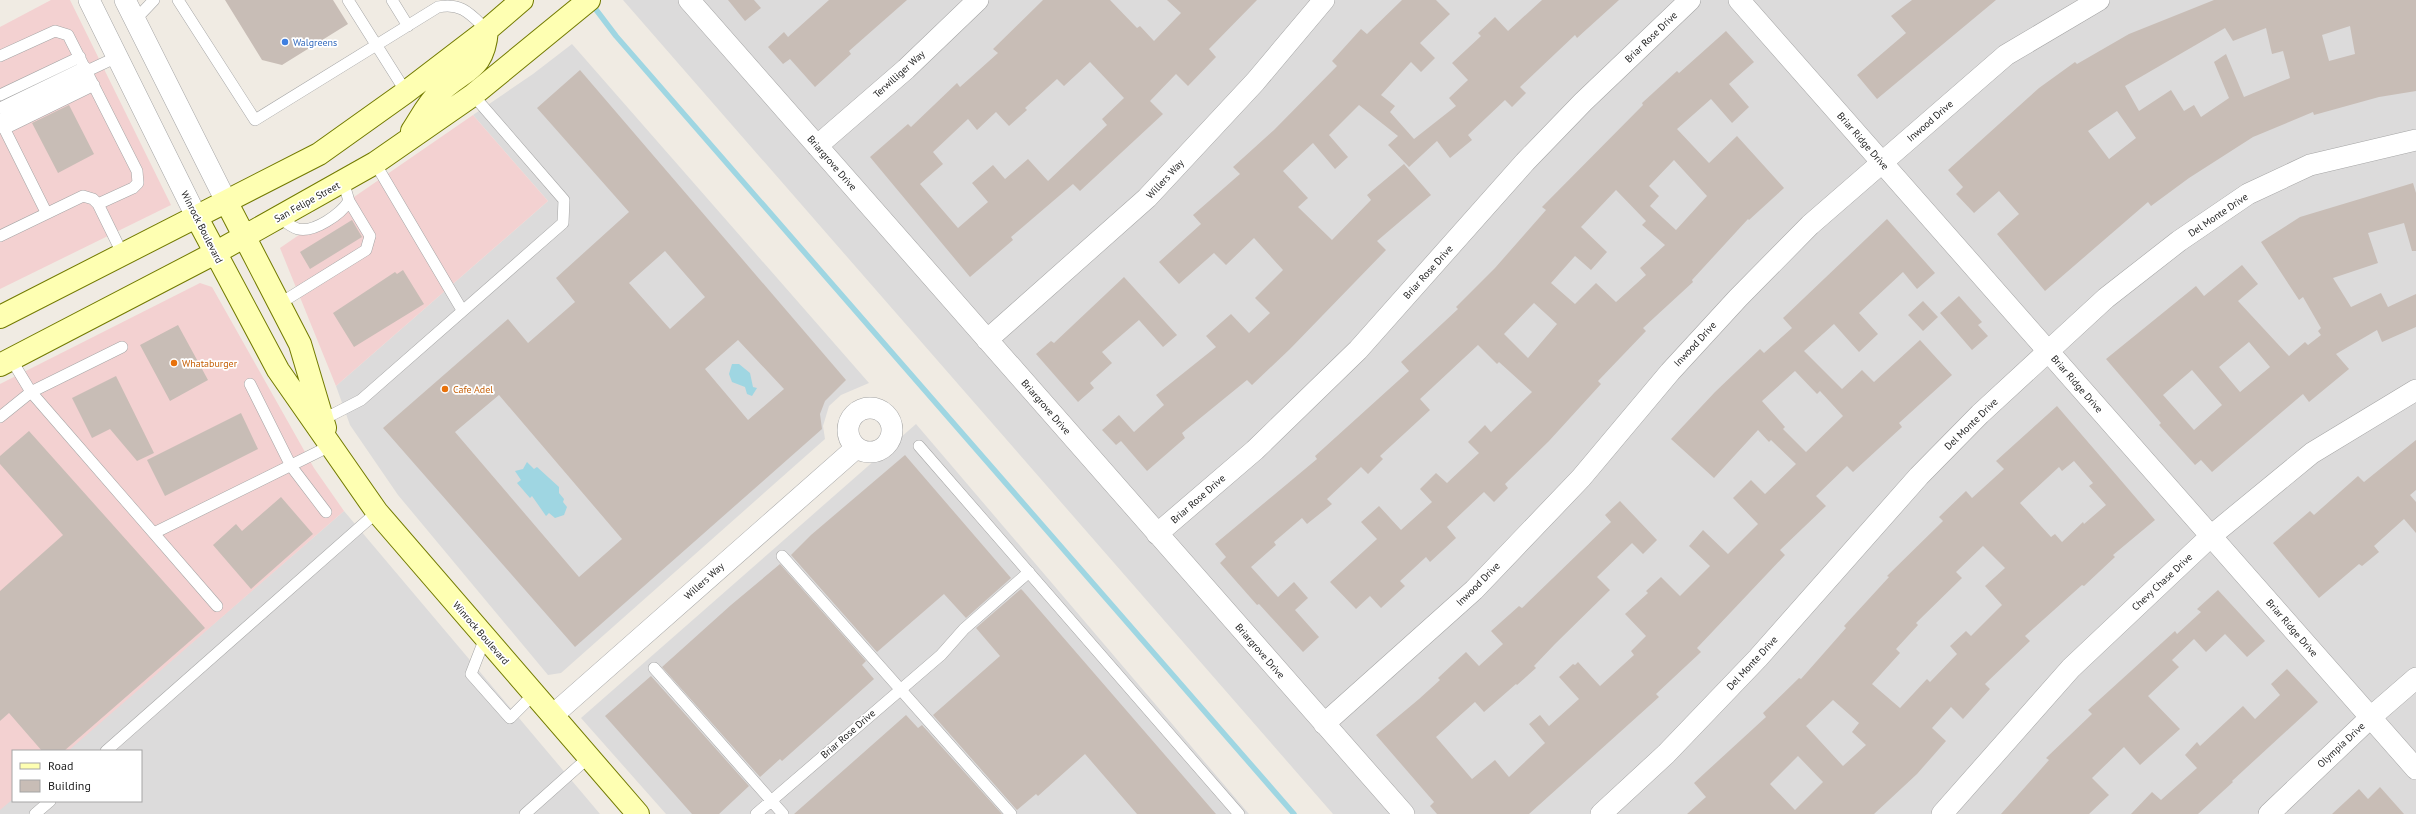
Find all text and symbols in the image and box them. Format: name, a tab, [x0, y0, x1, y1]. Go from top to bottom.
street label: Briar Rose Drive	[1622, 9, 1680, 65]
place label: Walgreens	[293, 36, 337, 49]
marker: Walgreens	[280, 37, 290, 47]
street label: Terwilliger Way	[870, 47, 928, 101]
street label: Inwood Drive	[1904, 97, 1956, 145]
street label: Briar Ridge Drive	[1834, 109, 1892, 173]
street label: Briargrove Drive	[804, 133, 860, 193]
street label: Willers Way	[1143, 156, 1187, 202]
street label: San Felipe Street	[272, 178, 343, 225]
street label: Winrock Boulevard	[178, 188, 226, 266]
street label: Del Monte Drive	[2186, 190, 2250, 240]
street label: Briar Rose Drive	[1400, 242, 1456, 302]
street label: Inwood Drive	[1671, 319, 1719, 369]
street label: Briar Ridge Drive	[2048, 352, 2106, 416]
place label: Whataburger	[182, 357, 238, 370]
marker: Whataburger	[169, 358, 179, 368]
street label: Briargrove Drive	[1018, 377, 1074, 437]
place label: Cafe Adel	[453, 383, 493, 396]
marker: Cafe Adel	[440, 384, 450, 394]
street label: Del Monte Drive	[1942, 395, 2000, 453]
street label: Briar Rose Drive	[1168, 472, 1228, 526]
street label: Chevy Chase Drive	[2129, 551, 2195, 613]
street label: Willers Way	[681, 559, 727, 602]
street label: Inwood Drive	[1453, 559, 1503, 609]
street label: Briar Ridge Drive	[2263, 596, 2321, 660]
street label: Winrock Boulevard	[450, 599, 512, 667]
street label: Briargrove Drive	[1232, 621, 1288, 681]
street label: Del Monte Drive	[1724, 633, 1780, 693]
street label: Briar Rose Drive	[818, 707, 878, 761]
street label: Olympia Drive	[2314, 720, 2368, 770]
legend	[12, 750, 142, 802]
text: Road	[48, 758, 73, 773]
text: Building	[48, 778, 91, 793]

